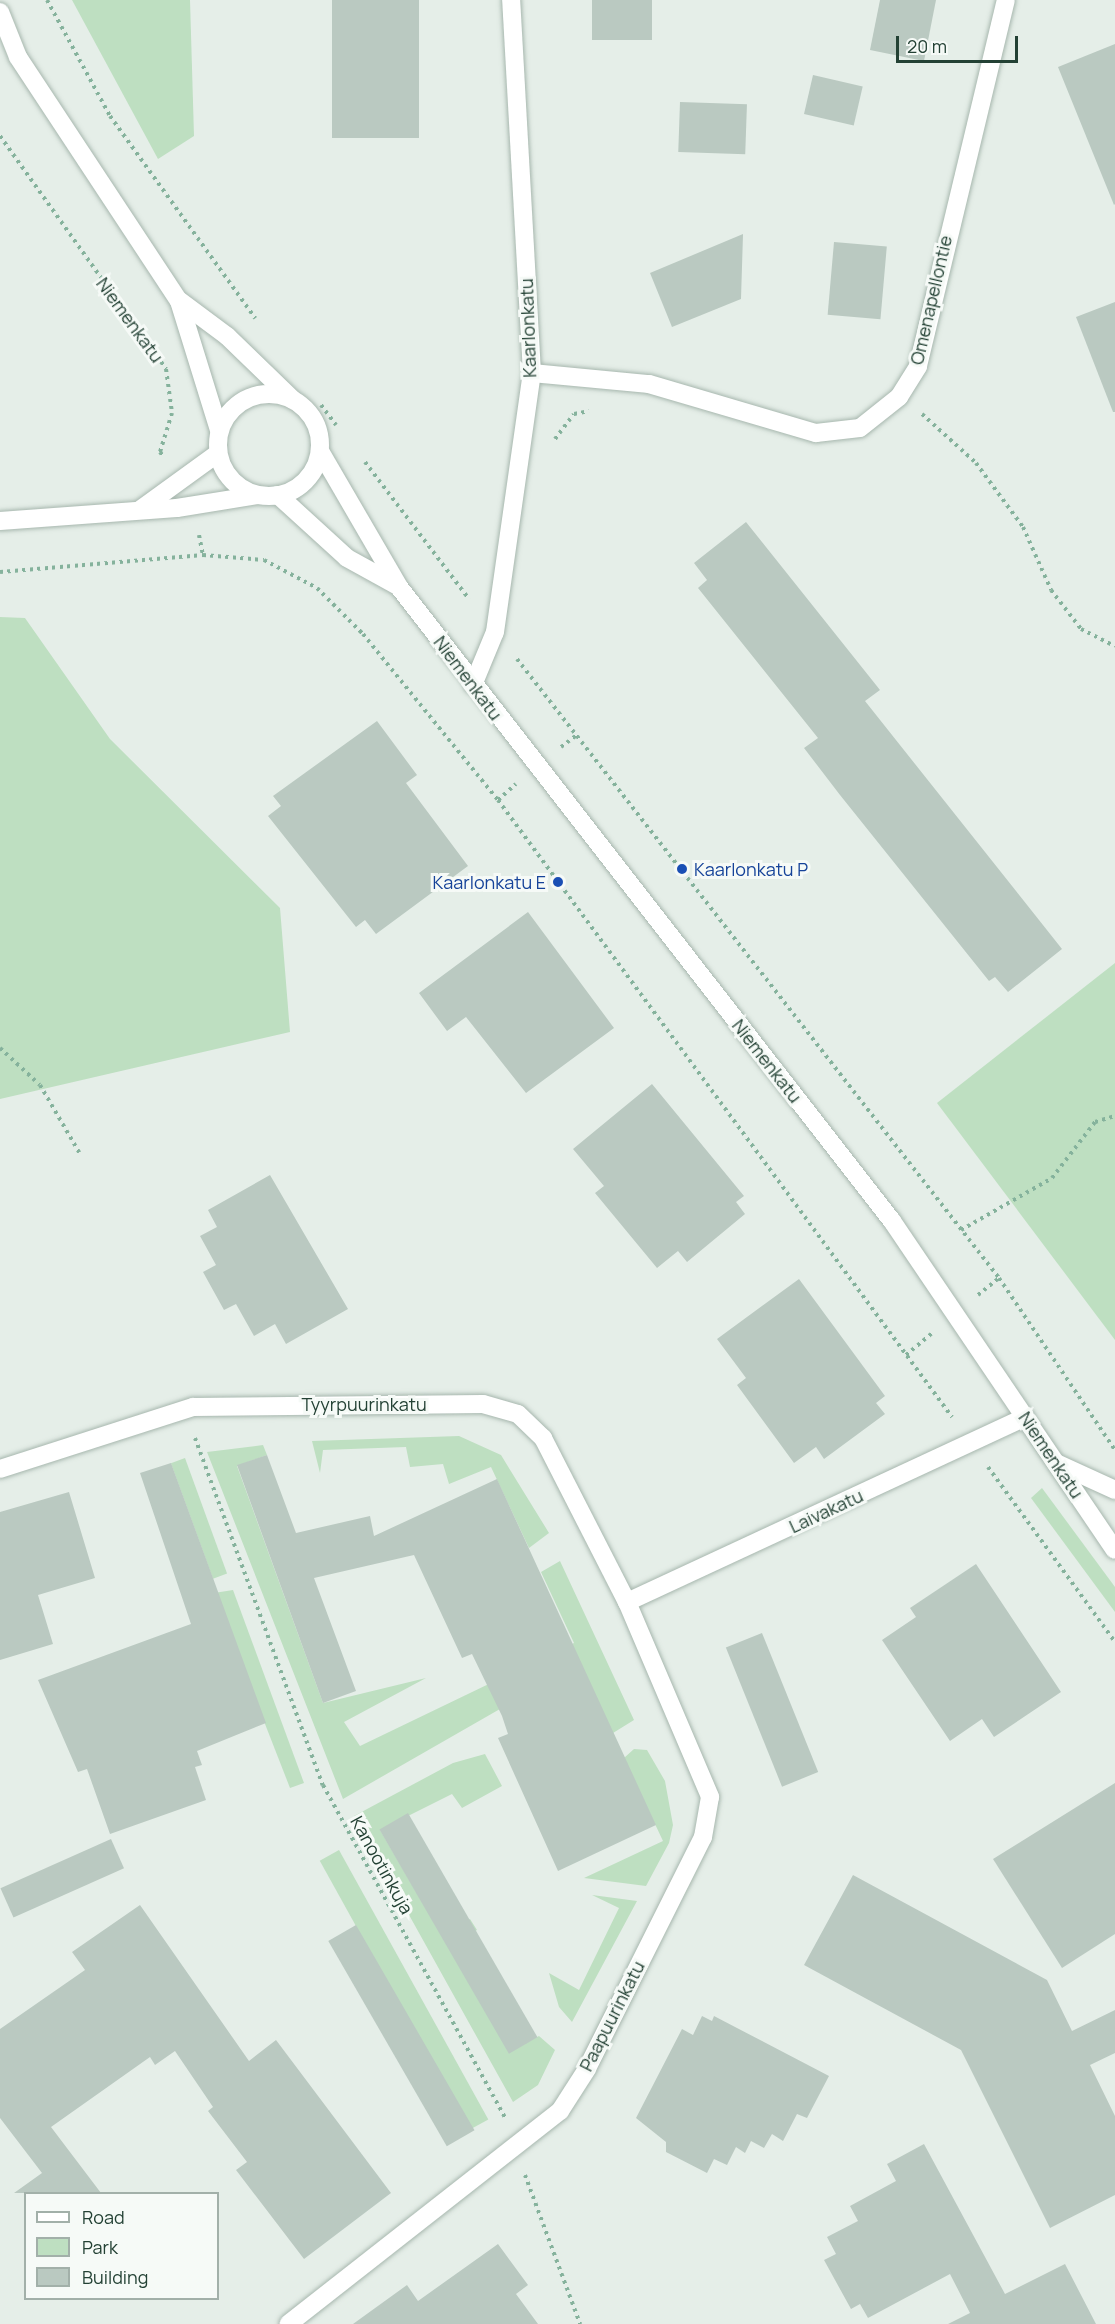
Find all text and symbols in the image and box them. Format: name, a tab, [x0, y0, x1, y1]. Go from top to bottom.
scale bar	[899, 24, 1020, 62]
text: 20 m	[907, 34, 947, 58]
street label: Omenapellontie	[906, 233, 956, 367]
street label: Niemenkatu	[92, 273, 168, 367]
street label: Kaarlonkatu	[515, 278, 541, 378]
street label: Niemenkatu	[429, 632, 507, 724]
place label: Kaarlonkatu P	[694, 858, 808, 880]
marker: Kaarlonkatu P	[675, 862, 689, 876]
place label: Kaarlonkatu E	[433, 871, 546, 893]
marker: Kaarlonkatu E	[551, 875, 565, 889]
street label: Niemenkatu	[728, 1015, 806, 1107]
street label: Tyyrpuurinkatu	[301, 1393, 427, 1415]
street label: Niemenkatu	[1014, 1408, 1088, 1502]
street label: Laivakatu	[786, 1485, 866, 1537]
street label: Kanootinkuja	[346, 1812, 418, 1918]
street label: Paapuurinkatu	[575, 1957, 649, 2075]
legend	[24, 2192, 219, 2300]
text: Road	[82, 2205, 125, 2229]
text: Park	[82, 2235, 118, 2259]
text: Building	[82, 2265, 148, 2289]

